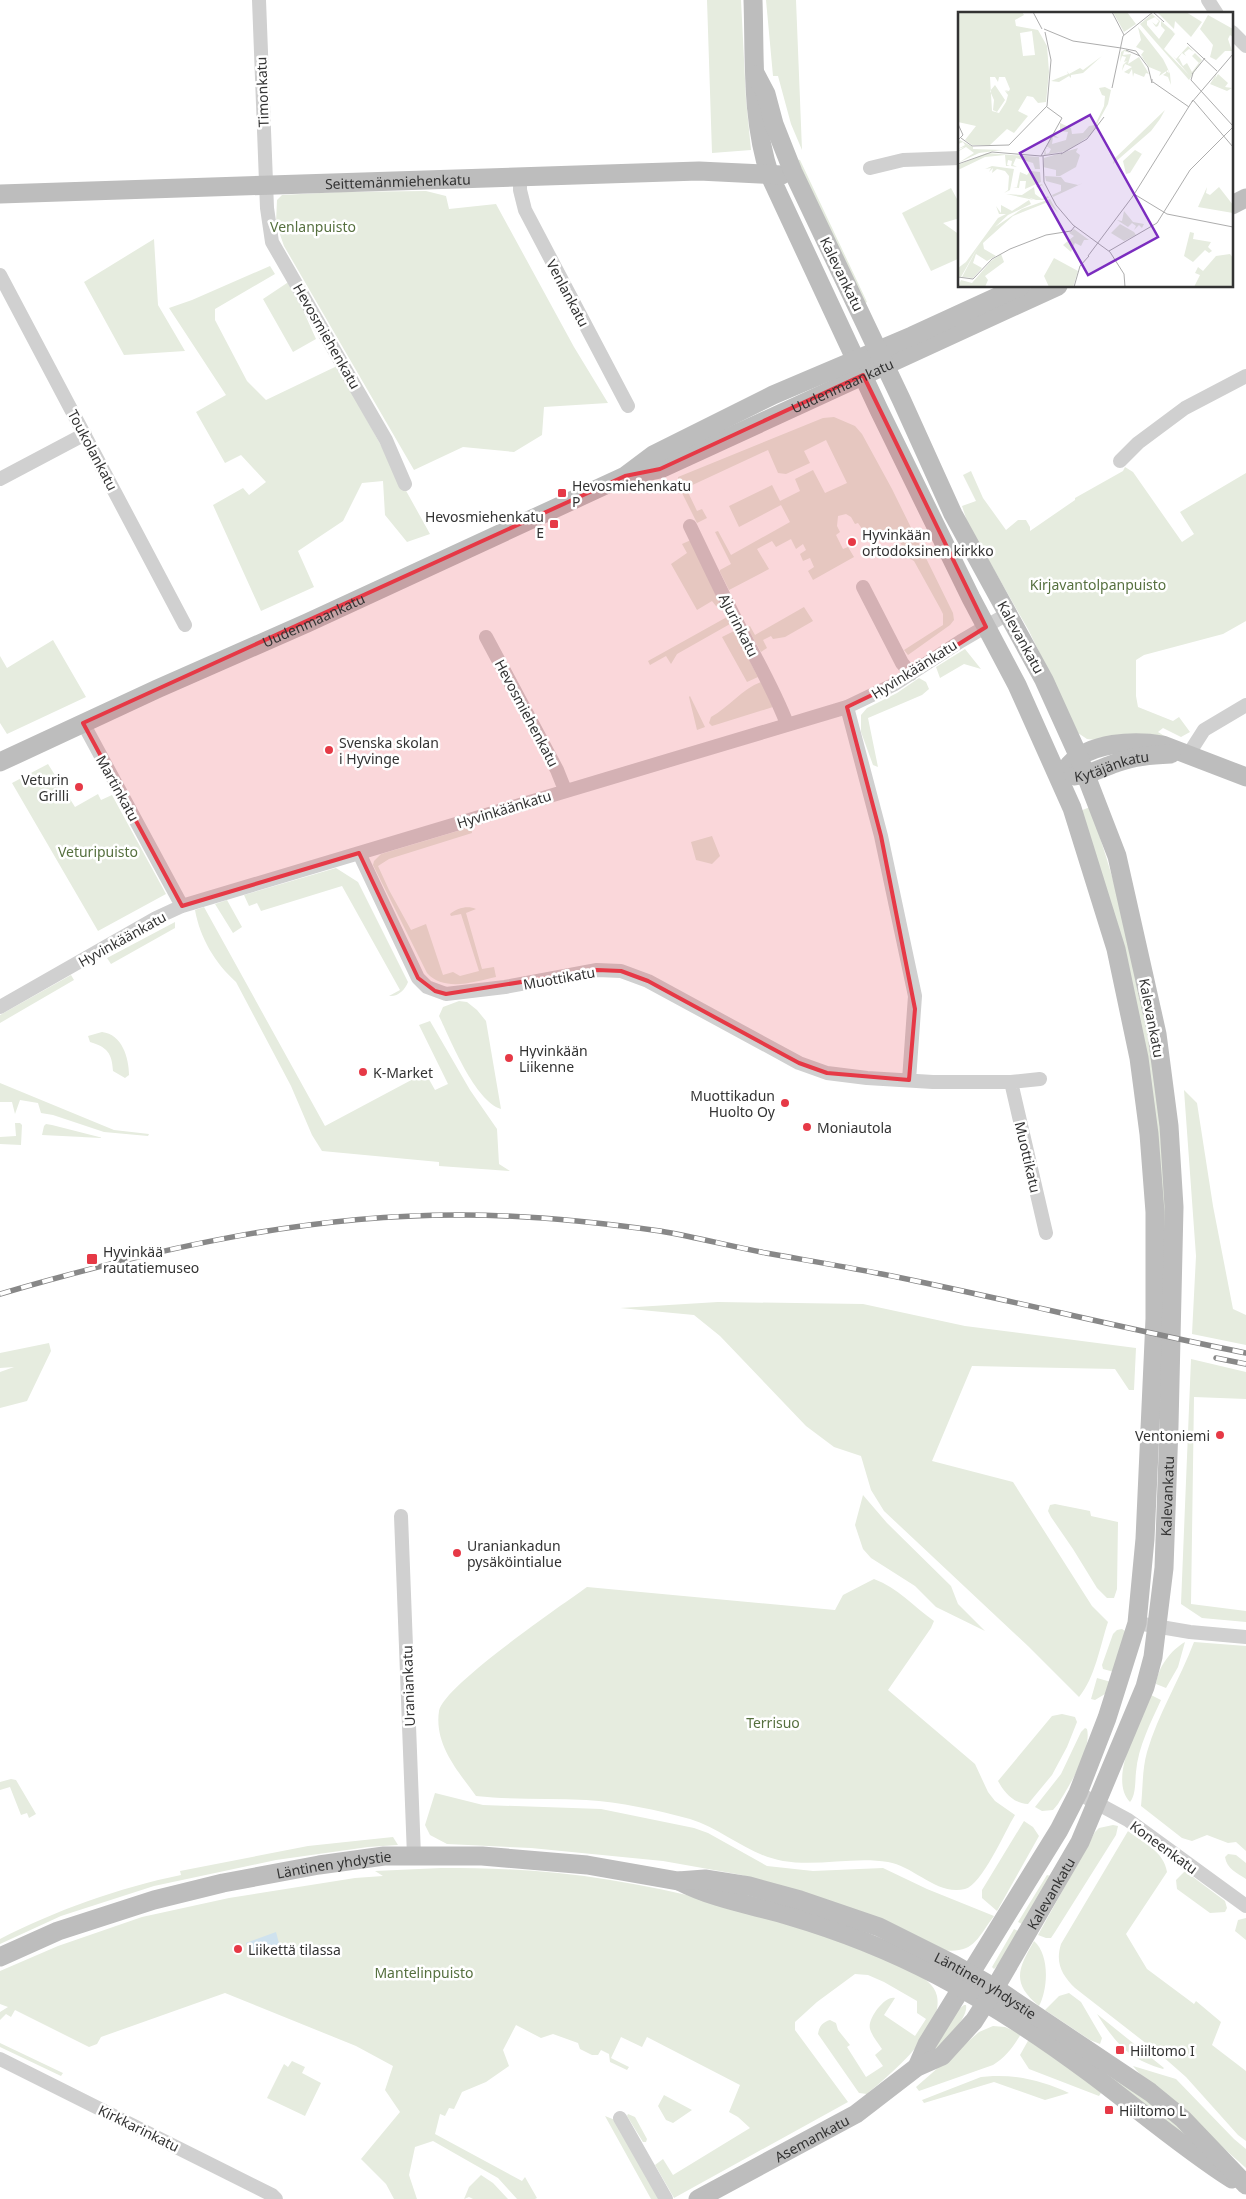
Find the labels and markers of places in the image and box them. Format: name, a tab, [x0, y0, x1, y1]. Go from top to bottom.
place label: Hevosmiehenkatu P	[572, 476, 691, 511]
marker: Hevosmiehenkatu P	[556, 487, 568, 499]
place label: Hevosmiehenkatu E	[425, 507, 544, 542]
marker: Hevosmiehenkatu E	[548, 518, 560, 530]
place label: Hyvinkään ortodoksinen kirkko	[862, 525, 994, 560]
marker: Hyvinkään ortodoksinen kirkko	[846, 536, 858, 548]
place label: Svenska skolan i Hyvinge	[339, 733, 439, 768]
marker: Svenska skolan i Hyvinge	[323, 744, 335, 756]
place label: Veturin Grilli	[21, 770, 69, 805]
marker: Veturin Grilli	[73, 781, 85, 793]
place label: Hyvinkään Liikenne	[519, 1041, 588, 1076]
marker: Hyvinkään Liikenne	[503, 1052, 515, 1064]
place label: K-Market	[373, 1063, 433, 1082]
marker: K-Market	[357, 1066, 369, 1078]
place label: Muottikadun Huolto Oy	[690, 1086, 776, 1121]
marker: Muottikadun Huolto Oy	[779, 1097, 791, 1109]
place label: Moniautola	[817, 1118, 892, 1137]
marker: Moniautola	[801, 1121, 813, 1133]
place label: Hyvinkää rautatiemuseo	[103, 1242, 199, 1277]
marker: Hyvinkää rautatiemuseo	[85, 1252, 99, 1266]
place label: Ventoniemi	[1135, 1426, 1210, 1445]
marker: Ventoniemi	[1214, 1429, 1226, 1441]
place label: Uraniankadun pysäköintialue	[467, 1536, 562, 1571]
marker: Uraniankadun pysäköintialue	[451, 1547, 463, 1559]
place label: Liikettä tilassa	[248, 1940, 341, 1959]
marker: Liikettä tilassa	[232, 1943, 244, 1955]
place label: Hiiltomo I	[1130, 2041, 1195, 2060]
marker: Hiiltomo I	[1114, 2044, 1126, 2056]
place label: Hiiltomo L	[1119, 2101, 1186, 2120]
marker: Hiiltomo L	[1103, 2104, 1115, 2116]

